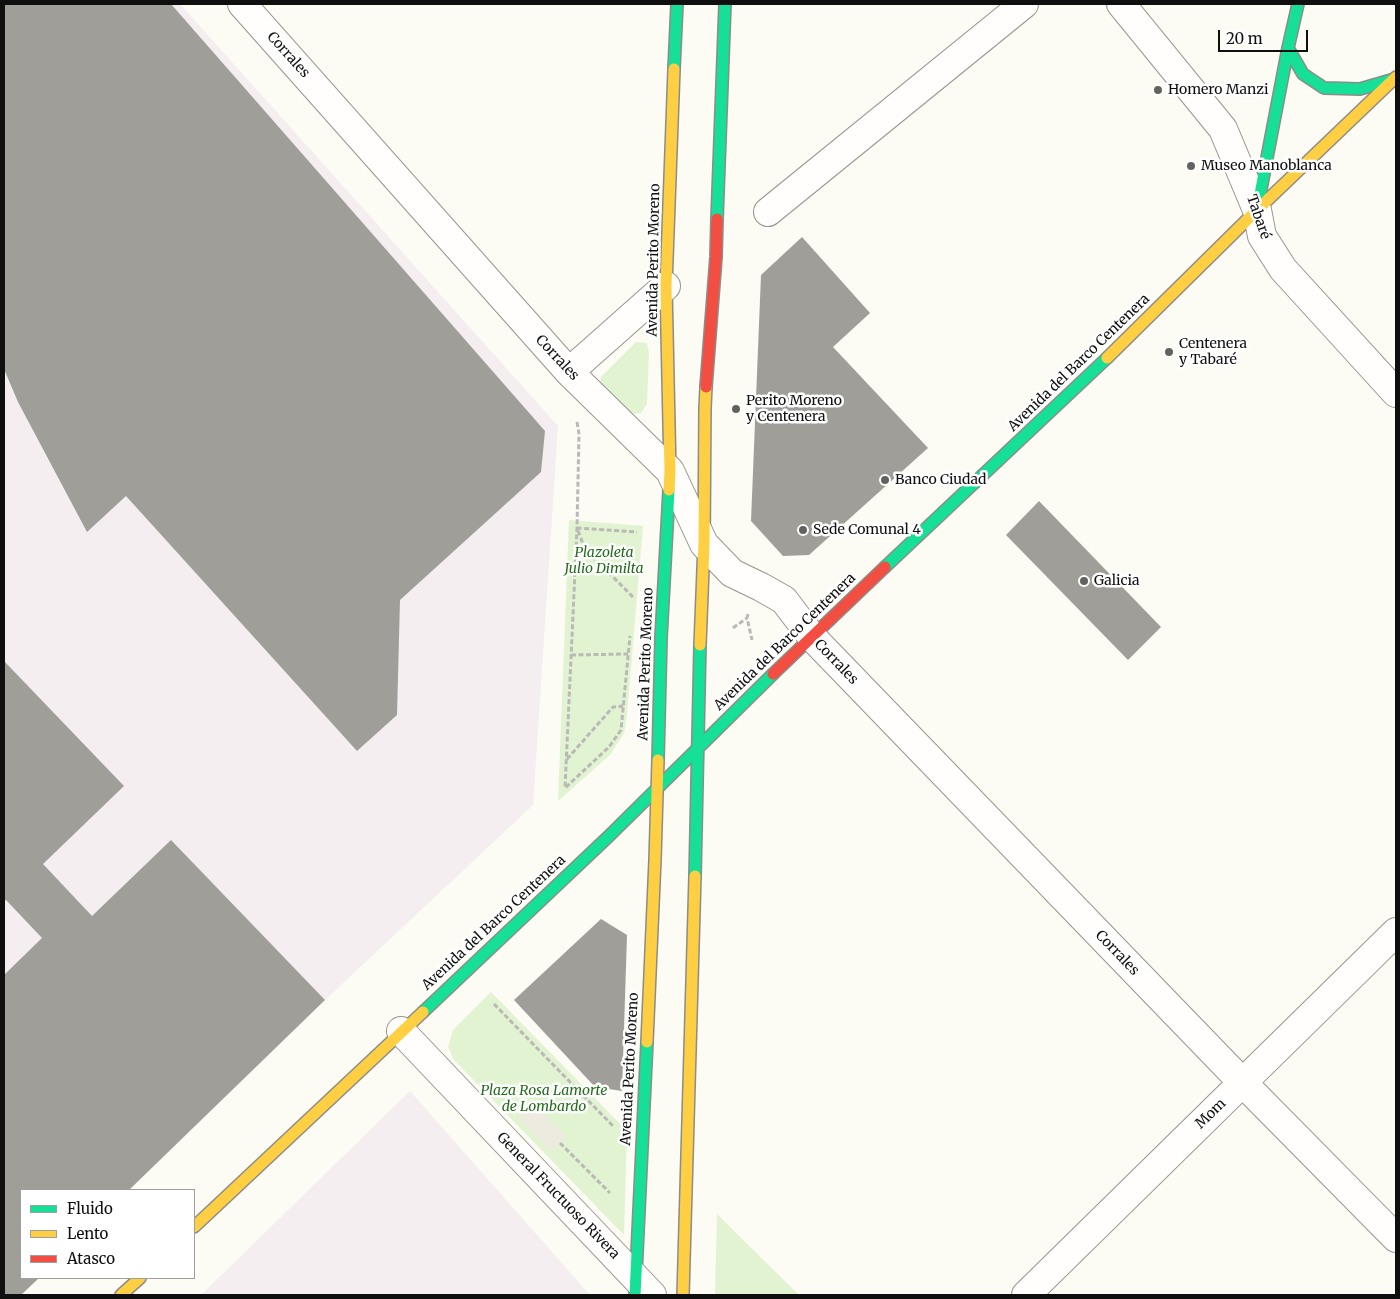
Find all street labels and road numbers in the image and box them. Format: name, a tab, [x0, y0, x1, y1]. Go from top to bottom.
street label: Corrales	[263, 29, 313, 81]
street label: Avenida Perito Moreno	[644, 183, 664, 337]
street label: Tabaré	[1243, 192, 1273, 242]
street label: Avenida del Barco Centenera	[1005, 291, 1153, 435]
street label: Corrales	[532, 332, 582, 384]
street label: Avenida del Barco Centenera	[711, 570, 859, 714]
street label: Avenida Perito Moreno	[635, 587, 657, 741]
street label: Corrales	[811, 636, 861, 688]
street label: Avenida del Barco Centenera	[419, 852, 569, 994]
street label: Corrales	[1092, 927, 1142, 979]
street label: Avenida Perito Moreno	[618, 992, 642, 1146]
street label: Mom	[1192, 1096, 1230, 1132]
street label: General Fructuoso Rivera	[493, 1129, 623, 1263]

